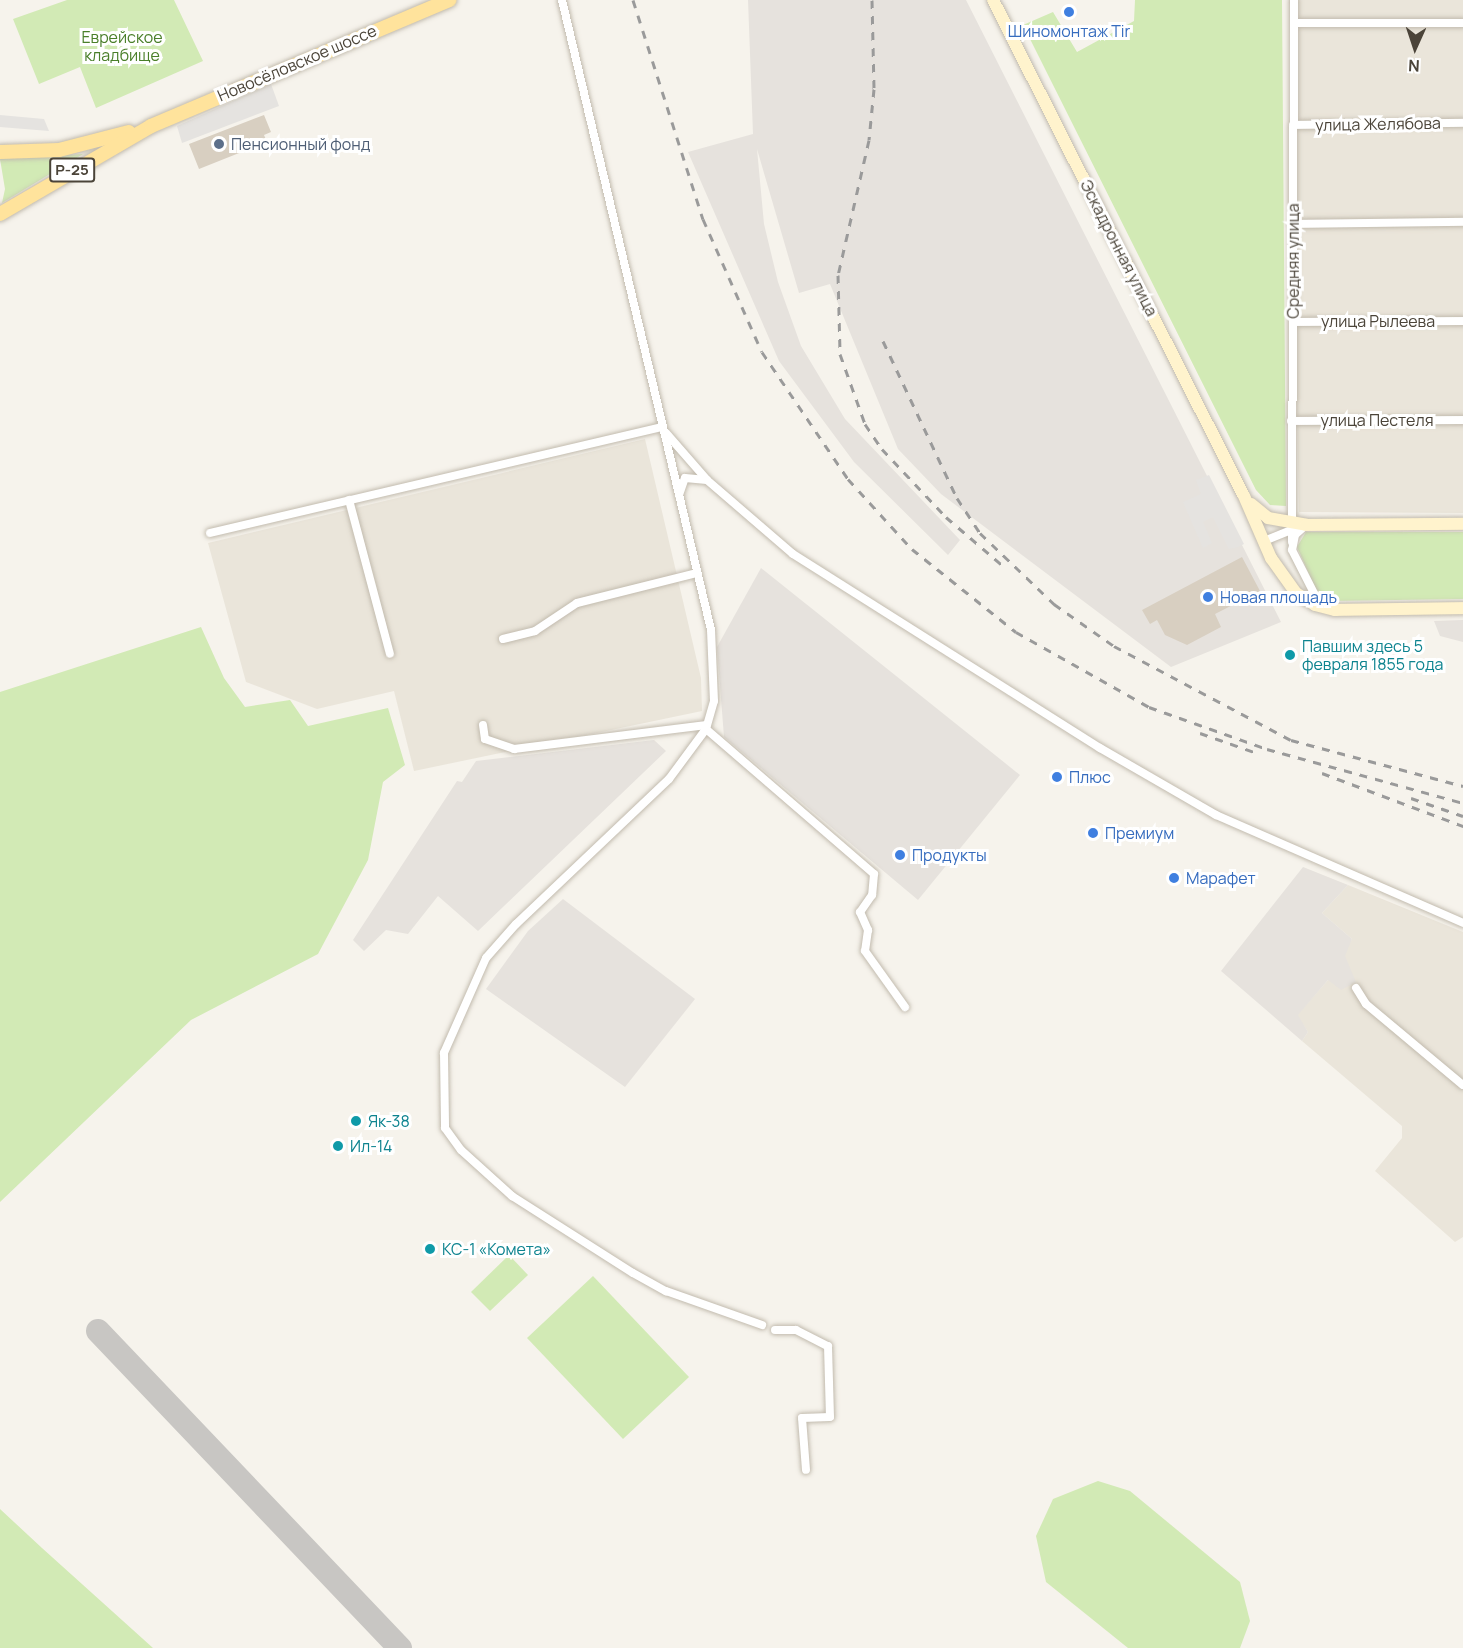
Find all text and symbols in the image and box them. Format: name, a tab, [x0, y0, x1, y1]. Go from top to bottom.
marker: Шиномонтаж Tir	[1062, 5, 1076, 19]
north arrow	[1385, 18, 1445, 78]
street label: Новосёловское шоссе	[215, 21, 379, 105]
place label: Шиномонтаж Tir	[1008, 21, 1130, 41]
park label: Еврейское кладбище	[81, 27, 163, 65]
text: N	[1408, 55, 1420, 77]
street label: улица Желябова	[1315, 113, 1441, 135]
place label: Пенсионный фонд	[231, 134, 370, 154]
marker: Пенсионный фонд	[212, 137, 226, 151]
road number: Р-25	[48, 158, 96, 182]
street label: Эскадронная улица	[1076, 177, 1162, 319]
street label: Средняя улица	[1283, 203, 1303, 319]
street label: улица Рылеева	[1321, 311, 1435, 331]
street label: улица Пестеля	[1321, 410, 1433, 430]
place label: Новая площадь	[1220, 587, 1337, 607]
marker: Новая площадь	[1201, 590, 1215, 604]
place label: Павшим здесь 5 февраля 1855 года	[1302, 636, 1443, 674]
marker: Павшим здесь 5 февраля 1855 года	[1283, 648, 1297, 662]
place label: Плюс	[1069, 767, 1111, 787]
marker: Плюс	[1050, 770, 1064, 784]
place label: Премиум	[1105, 823, 1174, 843]
marker: Премиум	[1086, 826, 1100, 840]
place label: Продукты	[912, 845, 987, 865]
marker: Продукты	[893, 848, 907, 862]
place label: Марафет	[1186, 868, 1256, 888]
marker: Марафет	[1167, 871, 1181, 885]
place label: Як-38	[368, 1111, 410, 1131]
marker: Як-38	[349, 1114, 363, 1128]
place label: Ил-14	[350, 1136, 393, 1156]
marker: Ил-14	[331, 1139, 345, 1153]
place label: КС-1 «Комета»	[442, 1239, 551, 1259]
marker: КС-1 «Комета»	[423, 1242, 437, 1256]

